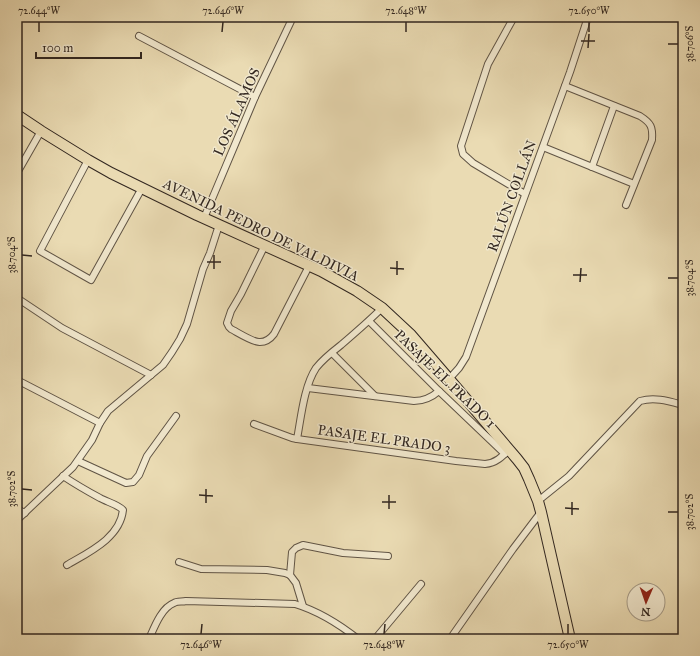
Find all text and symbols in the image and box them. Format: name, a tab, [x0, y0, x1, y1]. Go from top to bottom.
text: 72.644°W	[18, 5, 60, 17]
text: 72.646°W	[202, 5, 244, 17]
text: 72.648°W	[385, 5, 427, 17]
text: 72.650°W	[568, 5, 610, 17]
text: 38.706°S	[684, 26, 696, 62]
scale bar	[36, 34, 141, 60]
text: 100 m	[42, 41, 73, 55]
street label: LOS ÁLAMOS	[208, 64, 264, 159]
street label: RALÚN COLLÁN	[482, 137, 540, 254]
street label: AVENIDA PEDRO DE VALDIVIA	[159, 175, 362, 285]
text: 38.704°S	[6, 236, 18, 273]
text: 38.704°S	[684, 259, 696, 296]
street label: PASAJE EL PRADO 1	[390, 326, 499, 433]
street label: PASAJE EL PRADO 3	[316, 421, 451, 458]
text: 38.702°S	[6, 471, 18, 507]
text: 38.702°S	[684, 494, 696, 530]
north arrow	[626, 582, 666, 622]
text: N	[640, 605, 651, 618]
text: 72.646°W	[180, 639, 222, 651]
text: 72.648°W	[363, 639, 405, 651]
text: 72.650°W	[547, 639, 589, 651]

